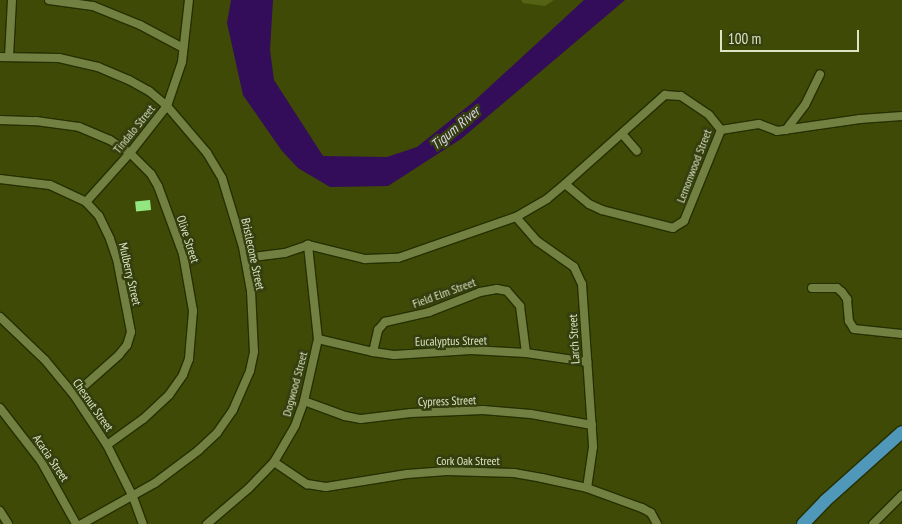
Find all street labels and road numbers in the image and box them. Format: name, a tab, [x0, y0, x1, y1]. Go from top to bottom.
street label: Tindalo Street	[110, 102, 158, 156]
street label: Lemonwood Street	[673, 127, 715, 205]
street label: Olive Street	[174, 213, 202, 265]
street label: Bristlecone Street	[238, 217, 268, 291]
street label: Mulberry Street	[116, 241, 144, 307]
street label: Field Elm Street	[410, 275, 478, 311]
street label: Larch Street	[566, 314, 582, 364]
street label: Eucalyptus Street	[415, 333, 487, 349]
street label: Dogwood Street	[279, 350, 311, 418]
street label: Chesnut Street	[70, 376, 116, 434]
street label: Cypress Street	[417, 393, 477, 409]
street label: Acacia Street	[30, 432, 72, 484]
street label: Cork Oak Street	[436, 454, 500, 468]

